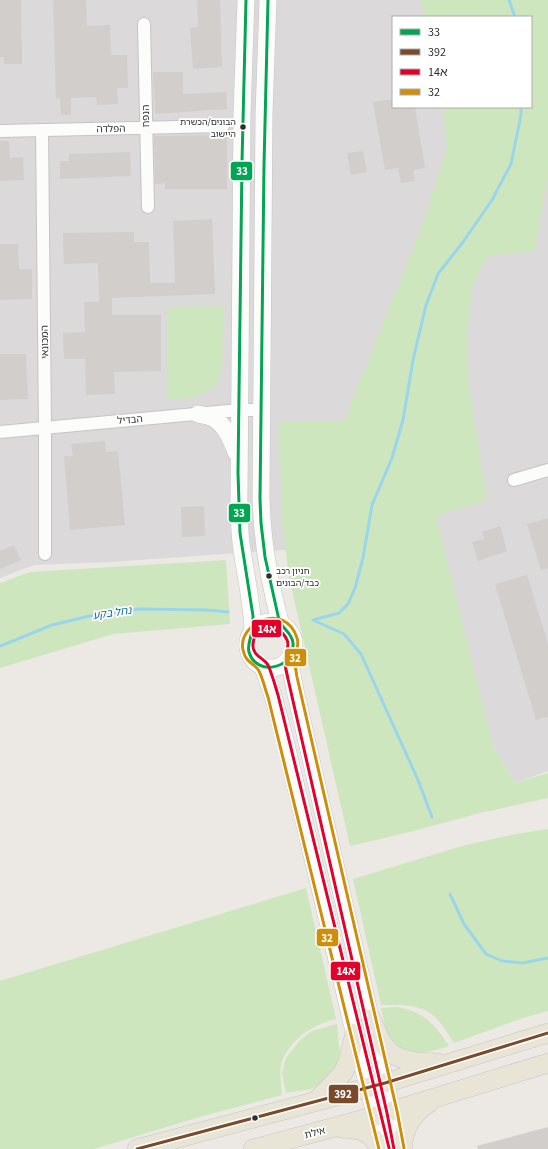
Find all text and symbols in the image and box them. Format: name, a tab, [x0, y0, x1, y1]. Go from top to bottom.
legend	[392, 16, 532, 108]
text: 33	[428, 24, 440, 41]
text: 392	[428, 44, 446, 61]
text: 14א	[428, 64, 448, 81]
text: 32	[428, 84, 440, 101]
street label: הנפח	[139, 105, 153, 127]
place label: הבונים/הכשרת היישוב	[180, 116, 236, 141]
street label: הפלדה	[96, 122, 126, 136]
marker: הבונים/הכשרת היישוב	[238, 122, 248, 132]
line badge: 33	[230, 161, 253, 181]
text: 33	[236, 164, 248, 179]
street label: המכונאי	[38, 325, 52, 359]
street label: הבדיל	[117, 412, 143, 428]
line badge: 33	[228, 503, 251, 523]
text: 33	[233, 506, 245, 521]
place label: חניון רכב כבד/הבונים	[276, 565, 319, 590]
marker: חניון רכב כבד/הבונים	[264, 571, 274, 581]
water label: נחל בקע	[92, 603, 133, 623]
line badge: 14א	[251, 619, 282, 638]
text: 14א	[257, 622, 277, 637]
line badge: 32	[284, 648, 307, 667]
text: 32	[289, 651, 301, 666]
line badge: 32	[316, 928, 339, 947]
text: 32	[321, 931, 333, 946]
line badge: 14א	[330, 961, 361, 981]
text: 14א	[336, 964, 356, 979]
line badge: 392	[328, 1084, 359, 1104]
text: 392	[334, 1087, 352, 1102]
unlabelled marker	[250, 1113, 260, 1123]
street label: אילת	[303, 1124, 327, 1142]

